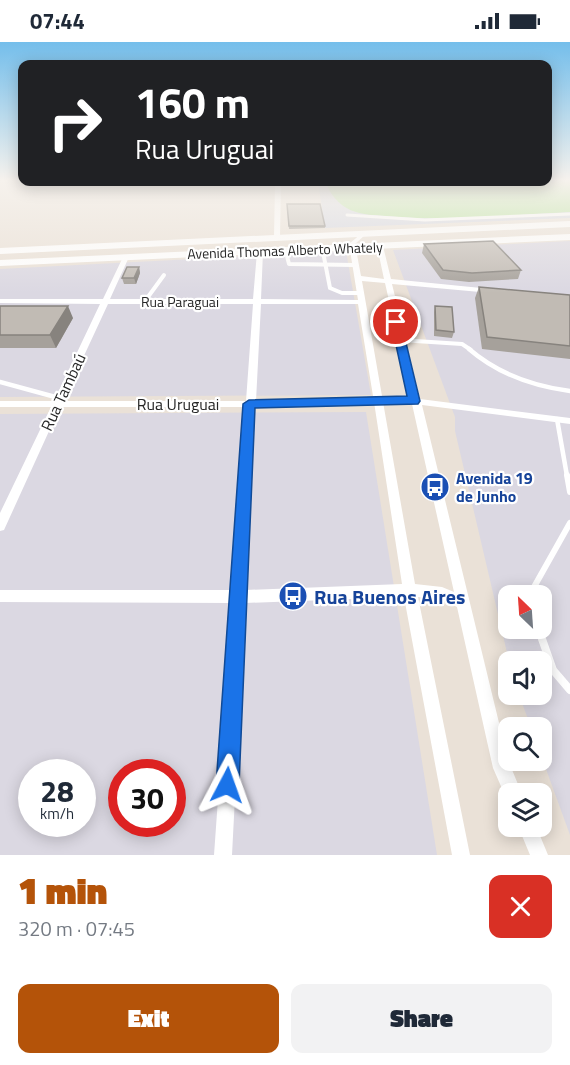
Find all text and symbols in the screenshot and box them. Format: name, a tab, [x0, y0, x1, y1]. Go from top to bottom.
text: 07:44	[30, 4, 85, 38]
text: 160 m	[135, 70, 250, 134]
icon: right	[36, 84, 114, 162]
text: Rua Uruguai	[135, 128, 274, 169]
street label: Avenida Thomas Alberto Whately	[187, 236, 383, 264]
street label: Rua Paraguai	[141, 291, 219, 312]
pin	[370, 296, 421, 347]
icon: arrive	[379, 305, 412, 338]
street label: Rua Tambaú	[35, 349, 91, 435]
street label: Rua Uruguai	[137, 392, 219, 416]
place label: Avenida 19 de Junho	[456, 466, 533, 508]
bus stop icon: Avenida 19 de Junho	[419, 471, 451, 503]
bus stop icon: Rua Buenos Aires	[277, 580, 309, 612]
place label: Rua Buenos Aires	[314, 581, 465, 612]
north arrow	[498, 585, 552, 639]
map controls	[498, 585, 552, 837]
button: sound	[498, 651, 552, 705]
button: search	[498, 717, 552, 771]
position arrow	[195, 753, 259, 817]
speed limit sign: 30	[108, 759, 186, 837]
text: 28	[40, 768, 74, 814]
button: layers	[498, 783, 552, 837]
text: km/h	[40, 802, 74, 825]
text: 1 min	[18, 863, 107, 918]
button: close	[489, 875, 552, 938]
text: 320 m · 07:45	[18, 913, 135, 944]
button: Exit	[18, 984, 279, 1053]
button: Share	[291, 984, 552, 1053]

